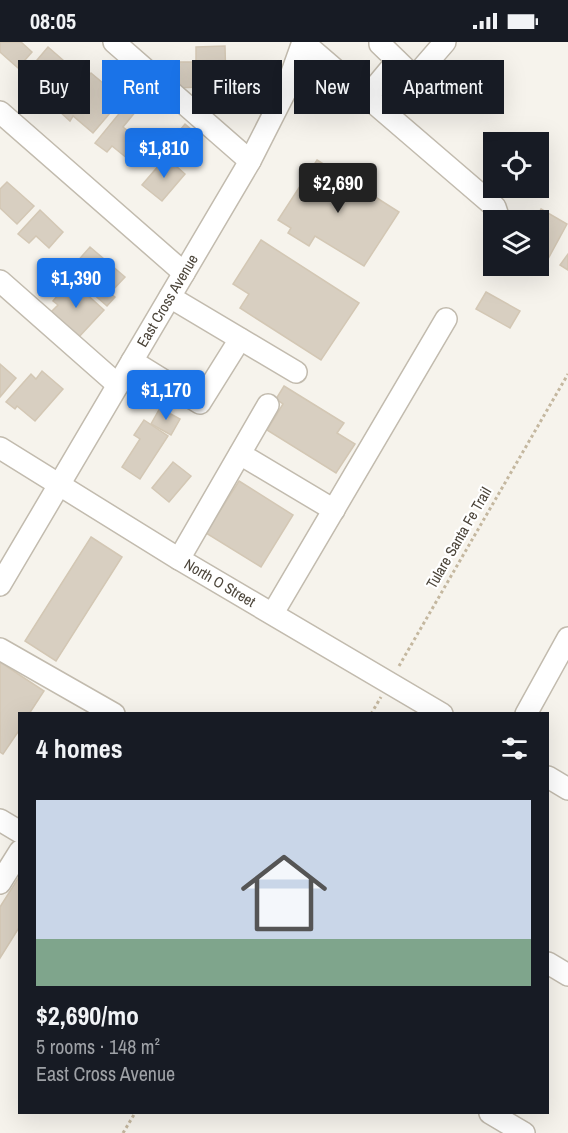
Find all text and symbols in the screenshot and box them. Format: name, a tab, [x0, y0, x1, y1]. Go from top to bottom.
text: 08:05	[30, 6, 76, 36]
chip: Buy	[18, 60, 90, 114]
chip: Rent	[102, 60, 180, 114]
chip: Filters	[192, 60, 282, 114]
chip: New	[294, 60, 370, 114]
chip: Apartment	[382, 60, 504, 114]
pin: $1,810	[115, 128, 213, 179]
map controls	[483, 132, 549, 276]
button: locate	[483, 132, 549, 198]
text: $1,810	[139, 134, 189, 161]
pin: $2,690	[289, 163, 387, 214]
text: $2,690	[313, 169, 363, 196]
button: layers	[483, 210, 549, 276]
street label: East Cross Avenue	[132, 250, 203, 351]
pin: $1,390	[27, 258, 125, 309]
text: $1,390	[51, 264, 101, 291]
pin: $1,170	[117, 370, 215, 421]
text: $1,170	[141, 376, 191, 403]
street label: Tulare Santa Fe Trail	[421, 483, 496, 592]
street label: North O Street	[181, 553, 260, 612]
text: 4 homes	[36, 731, 123, 766]
icon: filters	[498, 732, 531, 765]
icon: home	[230, 839, 338, 947]
text: $2,690/mo	[36, 998, 139, 1033]
text: 5 rooms · 148 m²	[36, 1033, 160, 1060]
text: East Cross Avenue	[36, 1060, 175, 1087]

